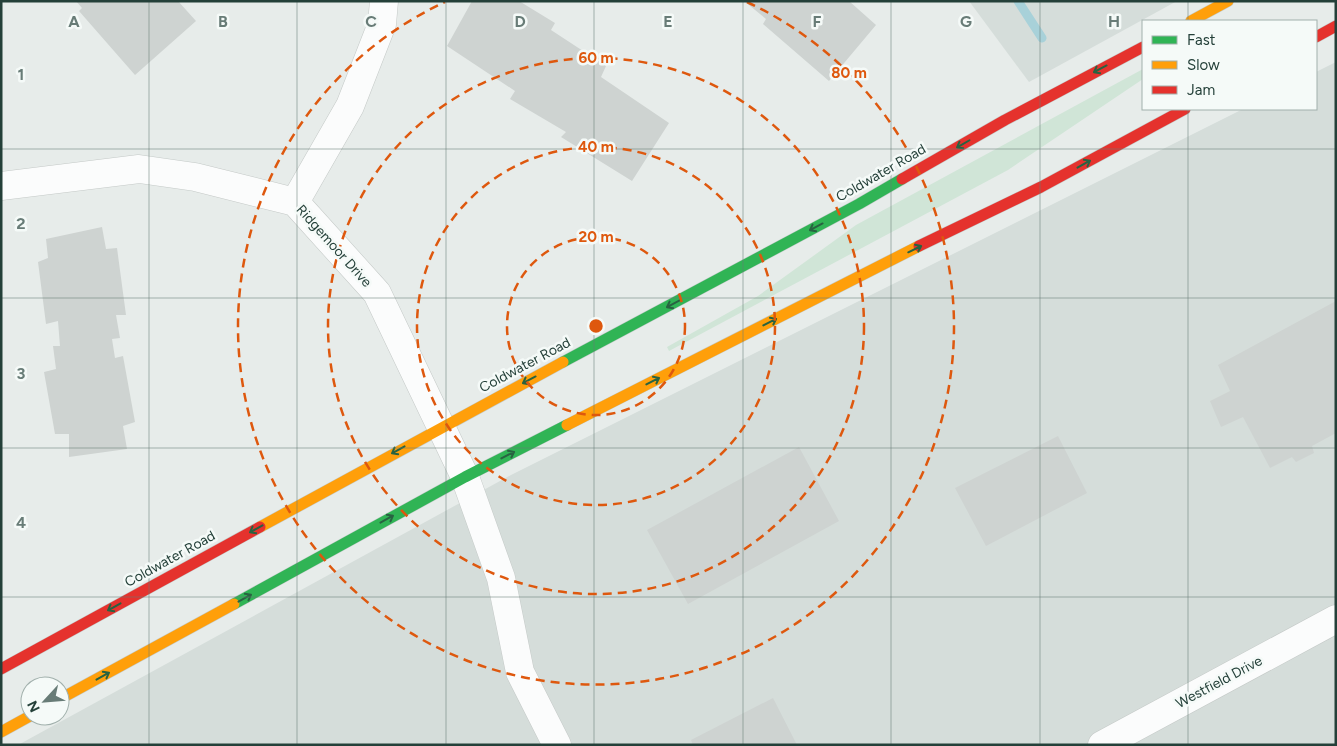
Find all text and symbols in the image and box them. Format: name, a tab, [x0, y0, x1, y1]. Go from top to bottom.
text: A	[68, 12, 80, 31]
text: B	[218, 12, 228, 31]
text: C	[365, 12, 377, 31]
text: D	[514, 12, 526, 31]
text: E	[663, 12, 673, 31]
text: F	[813, 12, 822, 31]
text: G	[960, 12, 972, 31]
text: H	[1108, 12, 1120, 31]
legend	[1142, 20, 1317, 110]
text: Fast	[1187, 31, 1216, 49]
text: 60 m	[578, 49, 614, 67]
text: Slow	[1187, 56, 1220, 74]
text: 80 m	[831, 64, 867, 82]
text: 1	[18, 65, 24, 84]
one-way arrow	[1093, 65, 1108, 75]
text: Jam	[1187, 81, 1215, 99]
text: 40 m	[578, 138, 614, 156]
street label: Coldwater Road	[833, 140, 929, 206]
one-way arrow	[956, 140, 971, 150]
one-way arrow	[1076, 159, 1091, 169]
street label: Ridgemoor Drive	[293, 201, 376, 291]
text: 2	[16, 214, 26, 233]
one-way arrow	[809, 223, 824, 232]
text: 20 m	[578, 228, 614, 246]
one-way arrow	[907, 244, 922, 254]
one-way arrow	[666, 299, 680, 309]
centre of rings	[587, 317, 605, 335]
one-way arrow	[762, 317, 777, 327]
street label: Coldwater Road	[477, 334, 573, 396]
text: 3	[17, 364, 26, 383]
one-way arrow	[522, 376, 537, 385]
one-way arrow	[645, 376, 660, 385]
one-way arrow	[392, 446, 406, 456]
one-way arrow	[500, 450, 515, 459]
text: 4	[16, 513, 26, 532]
one-way arrow	[380, 514, 395, 524]
one-way arrow	[249, 525, 264, 534]
street label: Coldwater Road	[122, 527, 218, 591]
one-way arrow	[237, 592, 252, 602]
one-way arrow	[106, 602, 121, 612]
street label: Westfield Drive	[1173, 652, 1265, 712]
one-way arrow	[95, 671, 110, 681]
north arrow	[20, 676, 70, 726]
text: N	[24, 698, 44, 715]

